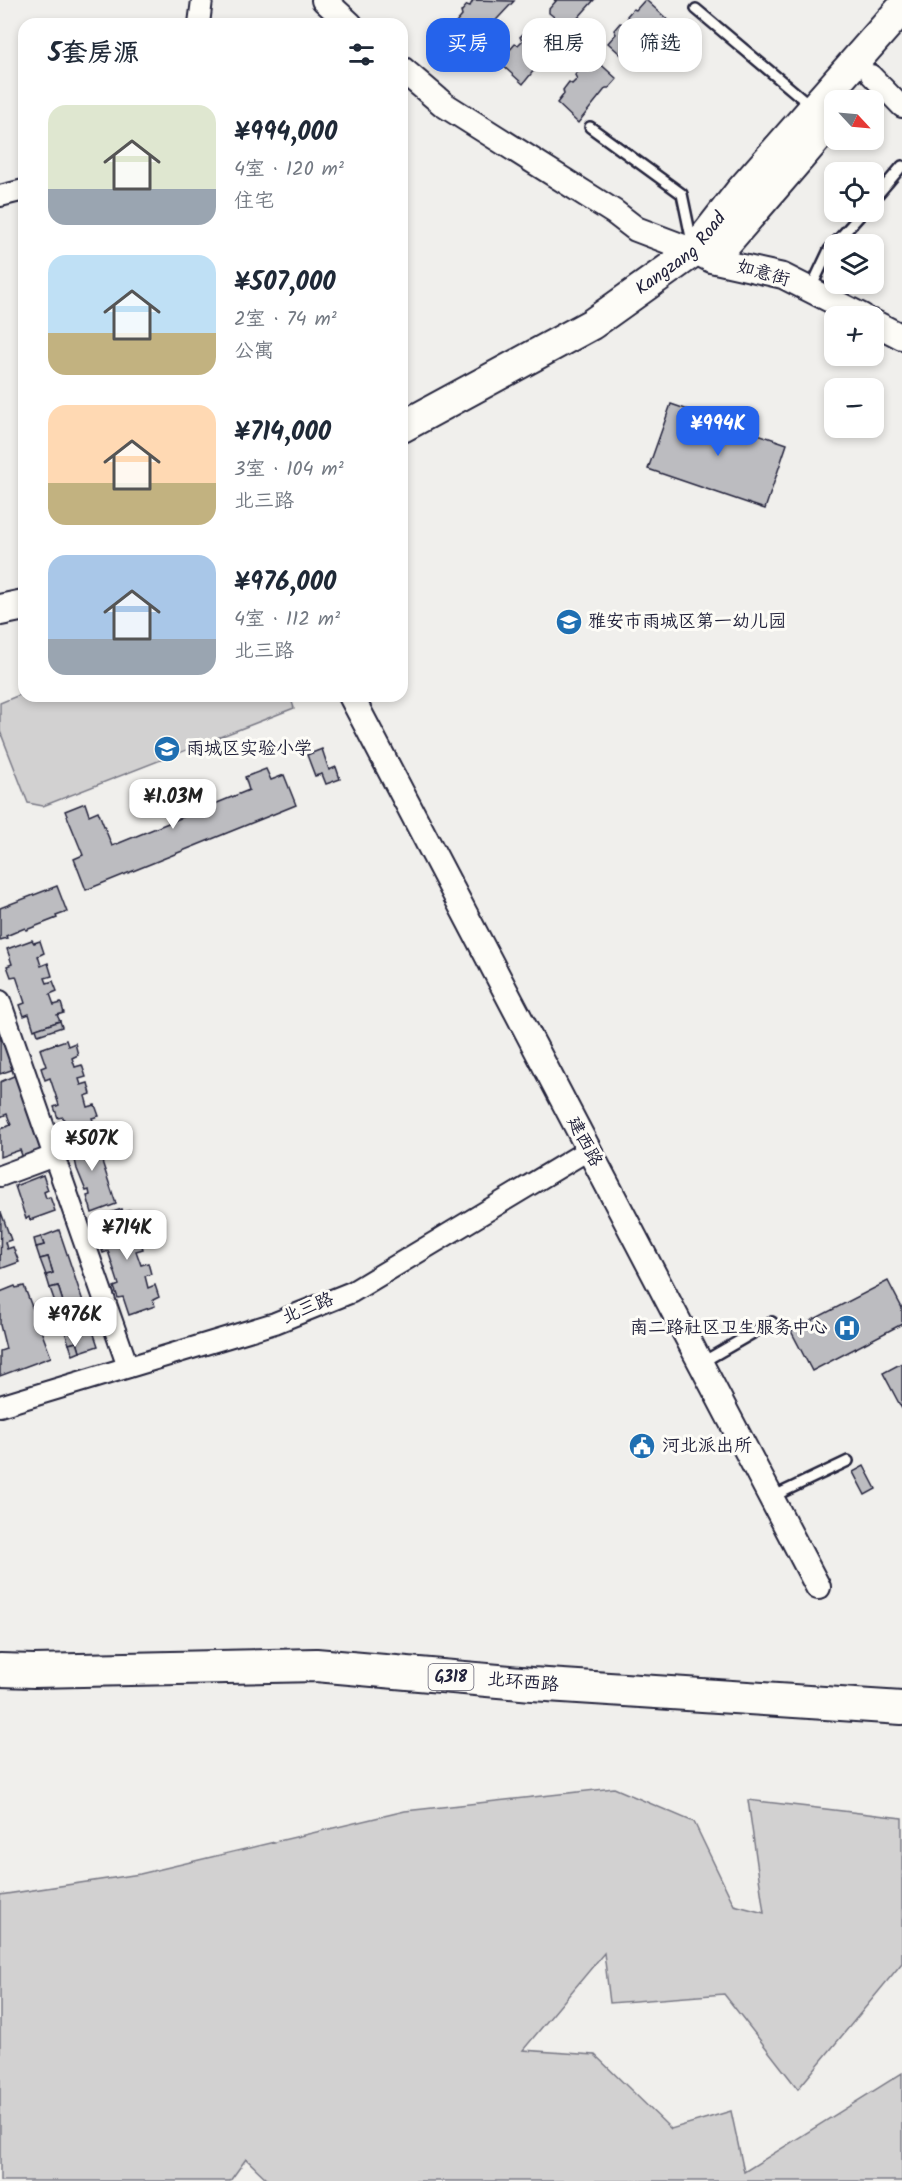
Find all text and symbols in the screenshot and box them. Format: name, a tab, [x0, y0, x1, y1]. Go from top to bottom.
chip: 买房	[426, 18, 510, 72]
chip: 租房	[522, 18, 606, 72]
chip: 筛选	[618, 18, 702, 72]
text: 5套房源	[48, 33, 139, 75]
icon: filters	[345, 38, 378, 71]
north arrow	[824, 90, 884, 150]
map controls	[824, 90, 884, 438]
text: ¥994,000	[234, 112, 337, 154]
icon: home	[96, 129, 168, 201]
text: 4室 · 120 m²	[234, 154, 344, 186]
button: locate	[824, 162, 884, 222]
text: 住宅	[234, 186, 274, 218]
street label: Kangzang Road	[629, 205, 734, 303]
button: layers	[824, 234, 884, 294]
street label: 如意街	[733, 253, 793, 295]
text: ¥507,000	[234, 262, 336, 304]
icon: home	[96, 279, 168, 351]
text: 2室 · 74 m²	[234, 304, 337, 336]
button: +	[824, 306, 884, 366]
text: 公寓	[234, 336, 274, 368]
button: −	[824, 378, 884, 438]
pin: ¥994K	[676, 406, 760, 457]
text: ¥994K	[690, 409, 746, 441]
text: ¥714,000	[234, 412, 331, 454]
icon: home	[96, 429, 168, 501]
text: 3室 · 104 m²	[234, 454, 344, 486]
text: 北三路	[234, 486, 294, 518]
text: ¥976,000	[234, 562, 336, 604]
icon: home	[96, 579, 168, 651]
text: 4室 · 112 m²	[234, 604, 340, 636]
school or university icon: 雅安市雨城区第一幼儿园	[554, 607, 584, 637]
place label: 雅安市雨城区第一幼儿园	[588, 608, 786, 637]
text: 北三路	[234, 636, 294, 668]
school or university icon: 雨城区实验小学	[152, 734, 182, 764]
place label: 雨城区实验小学	[186, 735, 312, 764]
pin: ¥1.03M	[124, 779, 222, 830]
text: ¥1.03M	[143, 782, 203, 814]
street label: 建西路	[559, 1111, 609, 1173]
pin: ¥507K	[50, 1121, 134, 1172]
text: ¥507K	[65, 1124, 119, 1156]
pin: ¥714K	[85, 1210, 169, 1261]
text: ¥714K	[102, 1213, 152, 1245]
street label: 北三路	[278, 1285, 338, 1333]
pin: ¥976K	[33, 1297, 117, 1348]
text: ¥976K	[48, 1300, 102, 1332]
hospital icon: 南二路社区卫生服务中心	[832, 1313, 862, 1343]
place label: 南二路社区卫生服务中心	[630, 1314, 828, 1343]
public building icon: 河北派出所	[627, 1431, 657, 1461]
place label: 河北派出所	[662, 1432, 752, 1461]
road number: G318	[428, 1664, 474, 1690]
street label: 北环西路	[486, 1665, 560, 1701]

